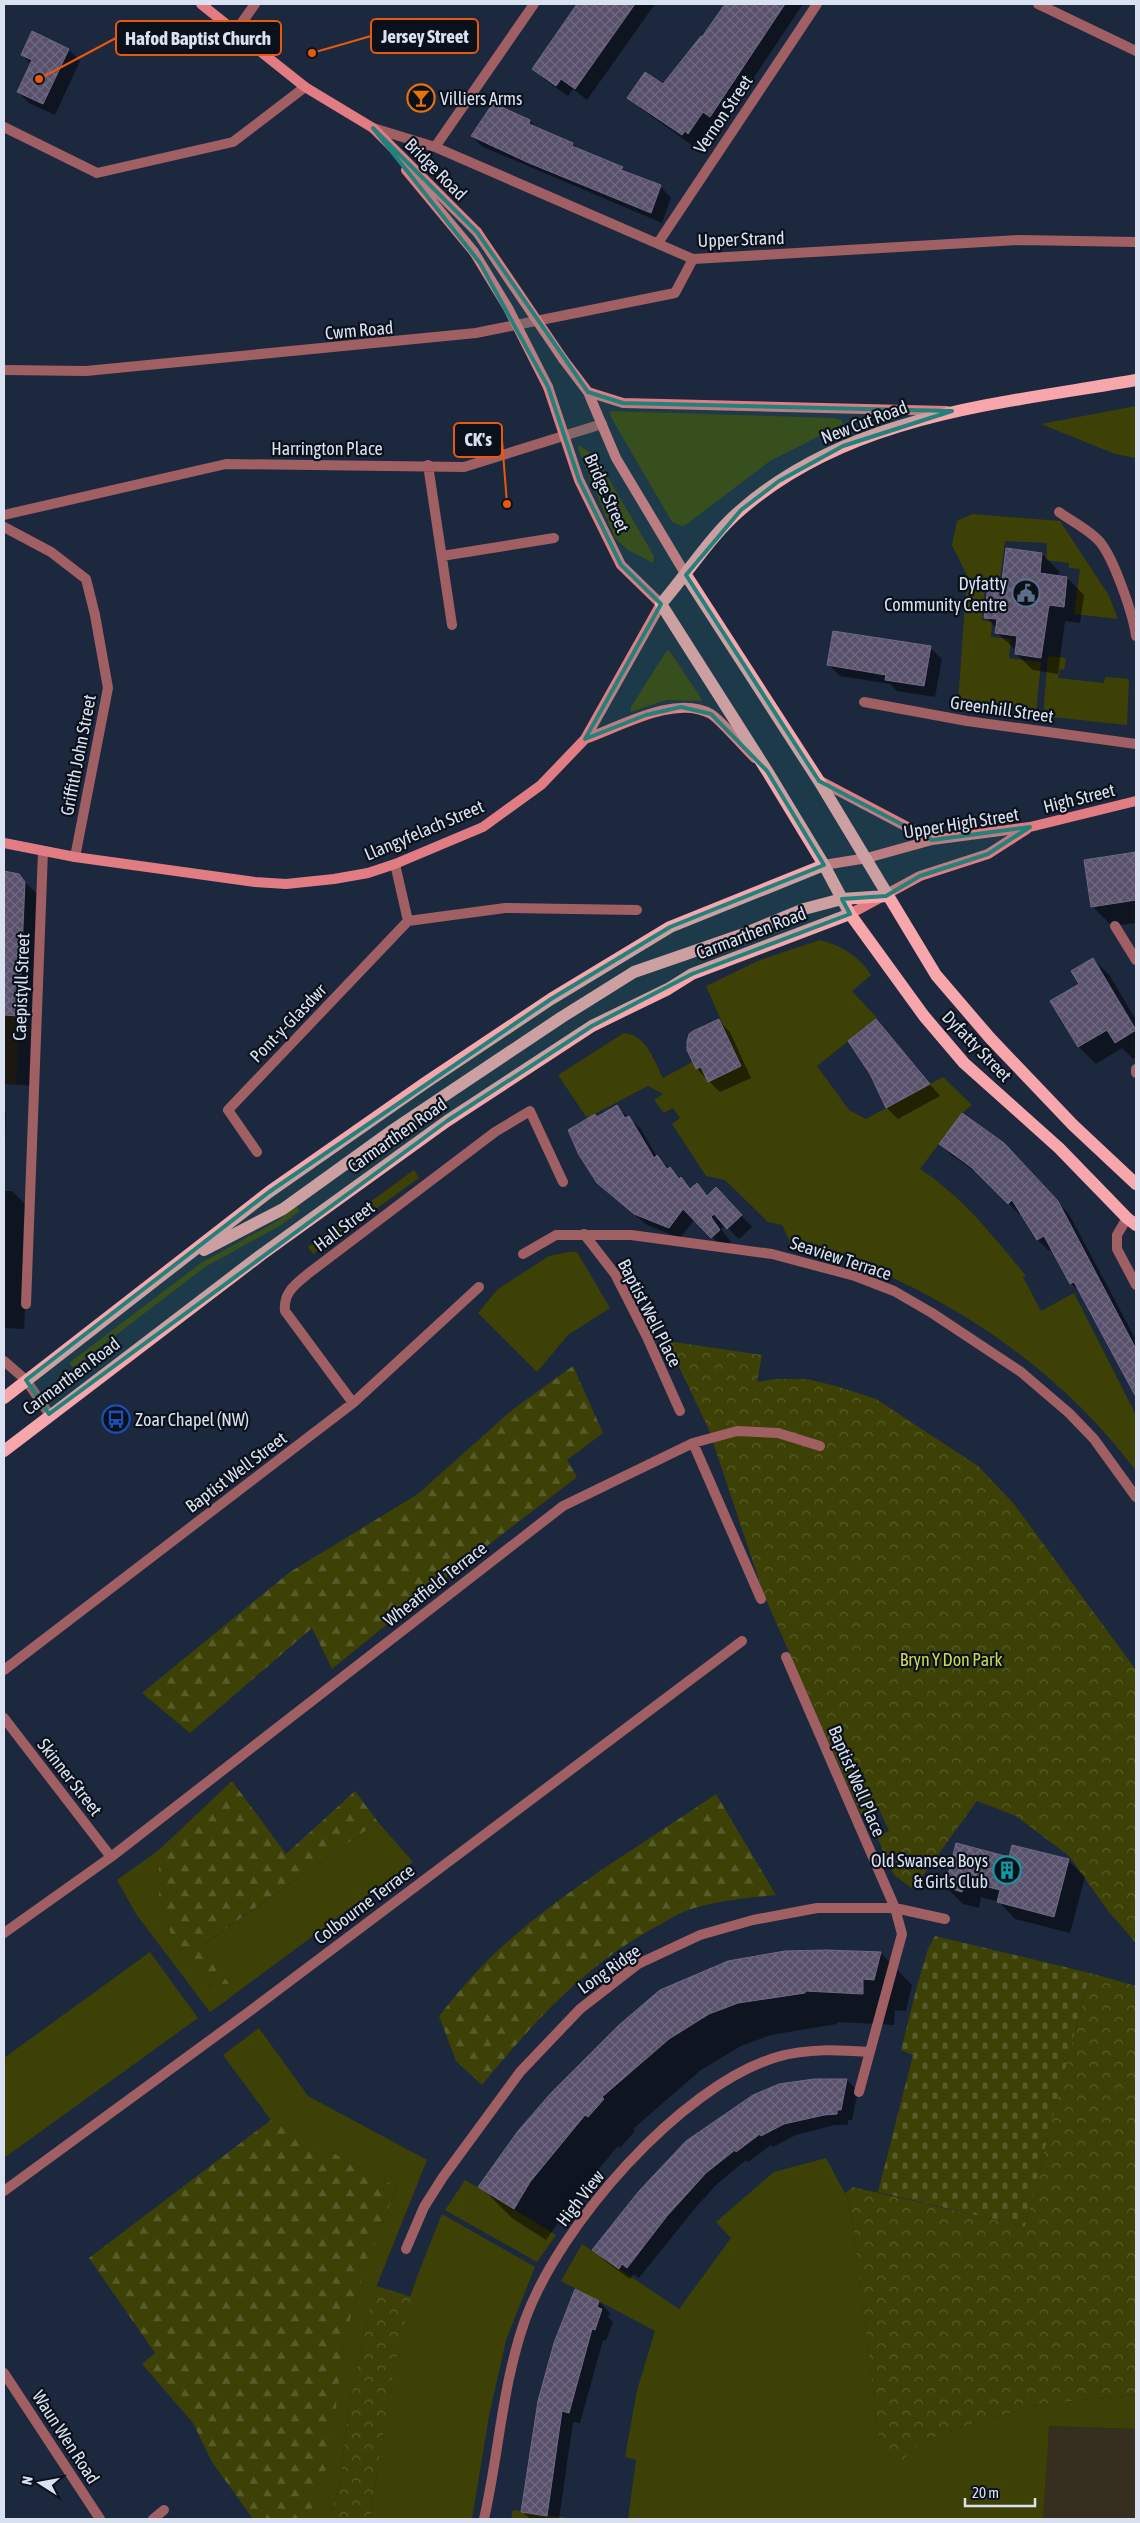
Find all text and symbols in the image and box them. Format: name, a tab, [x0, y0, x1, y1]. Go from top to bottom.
callout: Jersey Street	[371, 19, 478, 53]
callout: Hafod Baptist Church	[116, 21, 281, 55]
text: Jersey Street	[380, 25, 469, 47]
text: Hafod Baptist Church	[125, 27, 271, 49]
street label: Vernon Street	[689, 71, 757, 157]
bar icon: Villiers Arms	[406, 83, 436, 113]
place label: Villiers Arms	[440, 88, 522, 109]
street label: Bridge Road	[401, 134, 471, 204]
street label: Upper Strand	[697, 227, 785, 251]
street label: Cwm Road	[324, 317, 394, 343]
street label: New Cut Road	[818, 396, 910, 448]
callout: CK's	[454, 423, 502, 457]
text: CK's	[464, 428, 492, 450]
street label: Harrington Place	[271, 438, 383, 459]
street label: Bridge Street	[580, 450, 634, 536]
place label: Dyfatty Community Centre	[884, 573, 1007, 615]
public building icon: Dyfatty Community Centre	[1011, 578, 1041, 608]
street label: Greenhill Street	[949, 691, 1055, 727]
street label: Griffith John Street	[56, 693, 100, 817]
street label: High Street	[1041, 779, 1117, 817]
street label: Llangyfelach Street	[361, 795, 487, 865]
street label: Upper High Street	[902, 804, 1020, 842]
street label: Carmarthen Road	[693, 902, 809, 964]
street label: Caepistyll Street	[9, 933, 33, 1041]
street label: Pont-y-Glasdwr	[245, 979, 331, 1067]
street label: Dyfatty Street	[938, 1006, 1016, 1086]
street label: Carmarthen Road	[344, 1093, 450, 1177]
street label: Hall Street	[310, 1196, 378, 1256]
street label: Seaview Terrace	[788, 1232, 894, 1284]
street label: Baptist Well Place	[614, 1256, 686, 1370]
street label: Carmarthen Road	[18, 1333, 124, 1419]
bus stop icon: Zoar Chapel (NW)	[101, 1404, 131, 1434]
place label: Zoar Chapel (NW)	[135, 1409, 249, 1430]
street label: Baptist Well Street	[181, 1427, 291, 1517]
street label: Wheatfield Terrace	[379, 1537, 491, 1631]
park label: Bryn Y Don Park	[900, 1649, 1002, 1670]
street label: Baptist Well Place	[824, 1722, 890, 1840]
street label: Skinner Street	[33, 1734, 107, 1820]
place label: Old Swansea Boys & Girls Club	[871, 1850, 988, 1892]
building icon: Old Swansea Boys & Girls Club	[992, 1855, 1022, 1885]
street label: Colbourne Terrace	[310, 1859, 418, 1949]
street label: Long Ridge	[574, 1940, 644, 1998]
street label: High View	[552, 2166, 609, 2230]
street label: Waun Wen Road	[28, 2386, 104, 2488]
north arrow	[15, 2458, 65, 2508]
text: N	[19, 2475, 36, 2486]
scale bar	[965, 2476, 1035, 2508]
text: 20 m	[972, 2484, 999, 2501]

